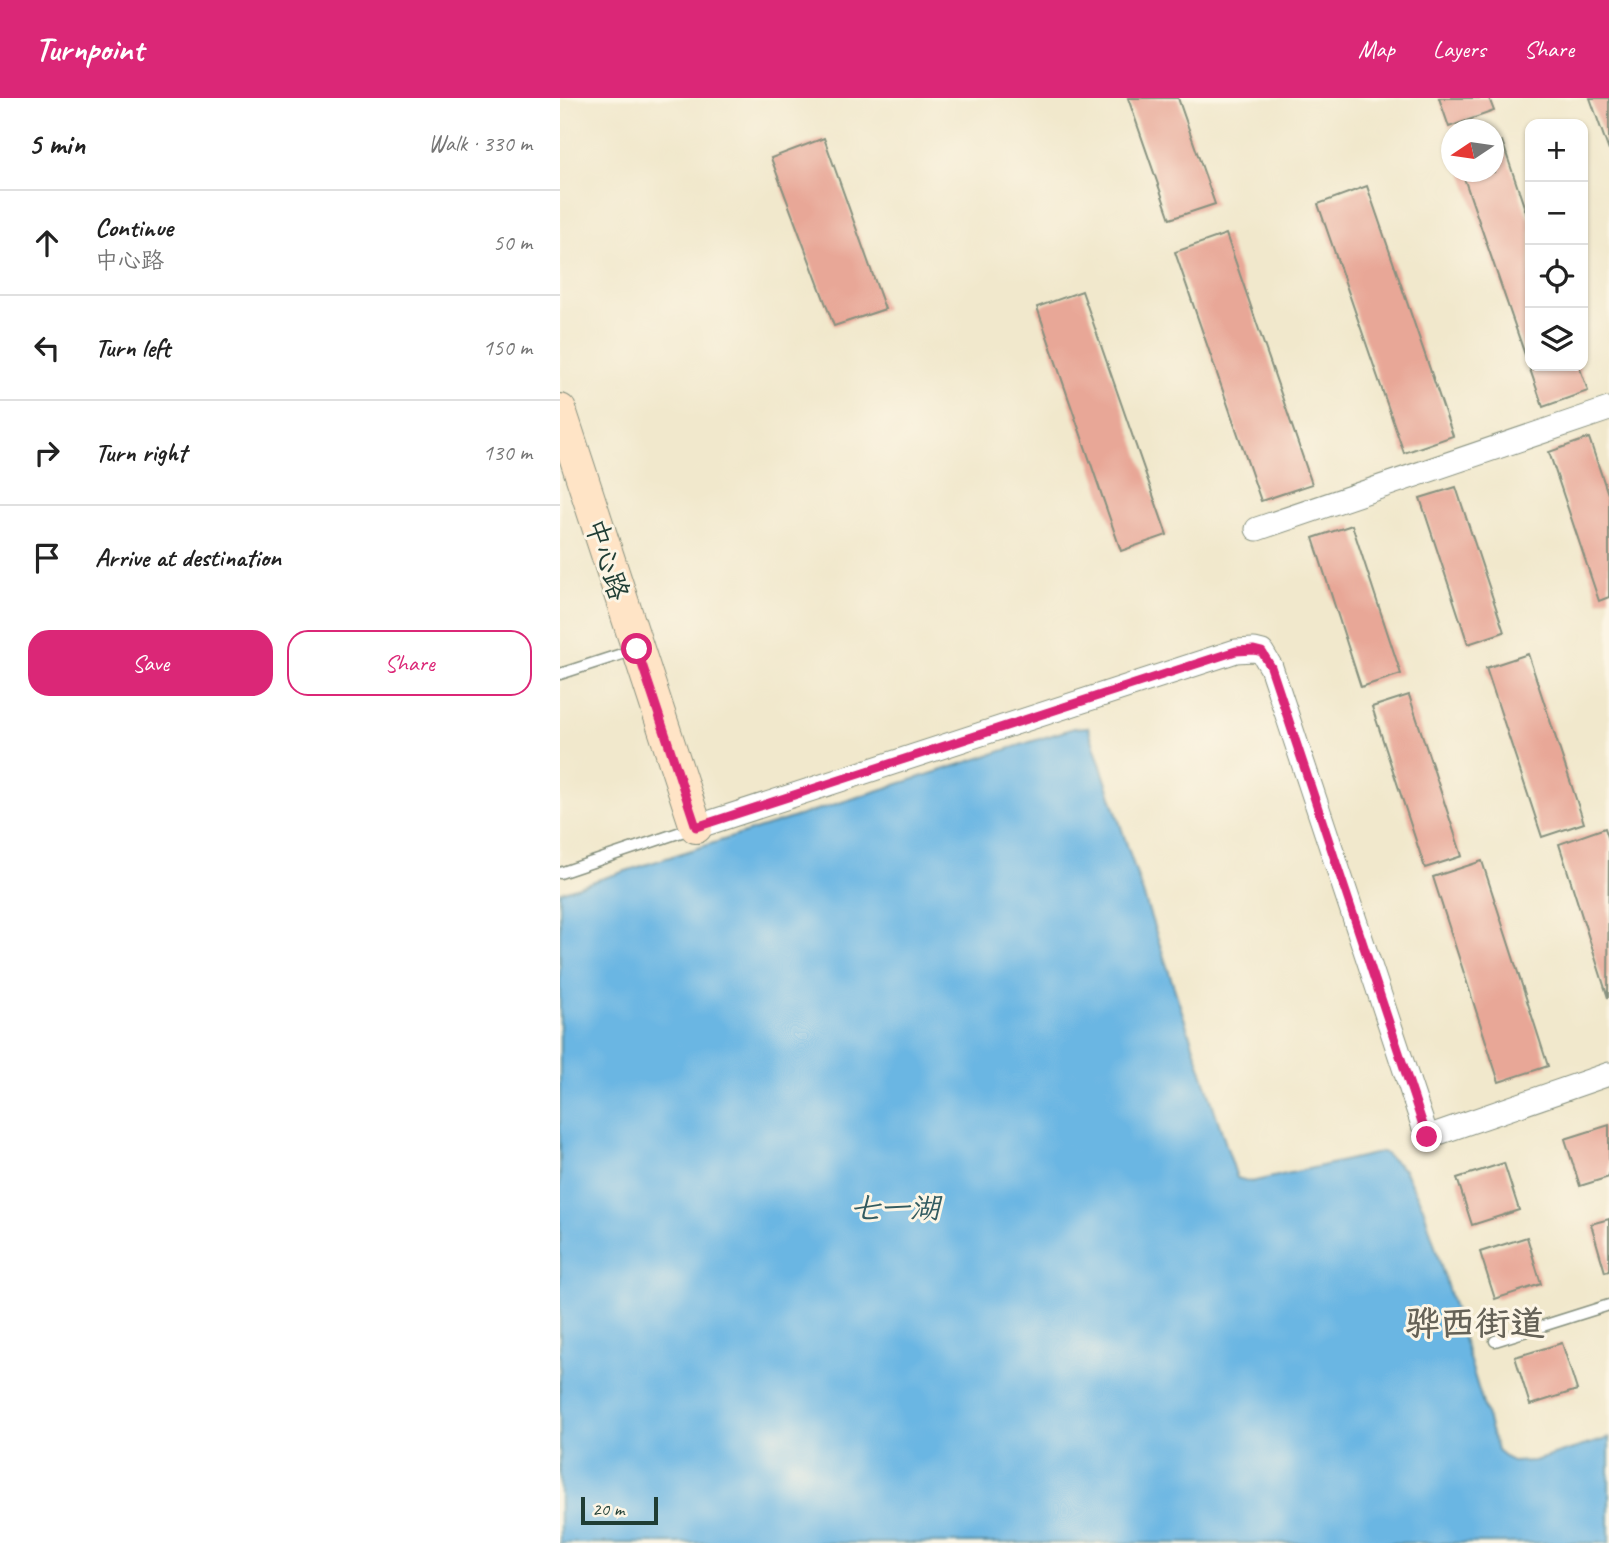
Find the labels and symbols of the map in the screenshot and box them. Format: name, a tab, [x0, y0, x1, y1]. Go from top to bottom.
north arrow	[1441, 119, 1504, 182]
street label: 中心路	[578, 514, 637, 605]
route start	[621, 633, 652, 664]
route end	[1411, 1121, 1442, 1152]
water label: 七一湖	[850, 1189, 943, 1227]
district label: 骅西街道	[1405, 1301, 1545, 1346]
scale bar	[581, 1494, 658, 1526]

